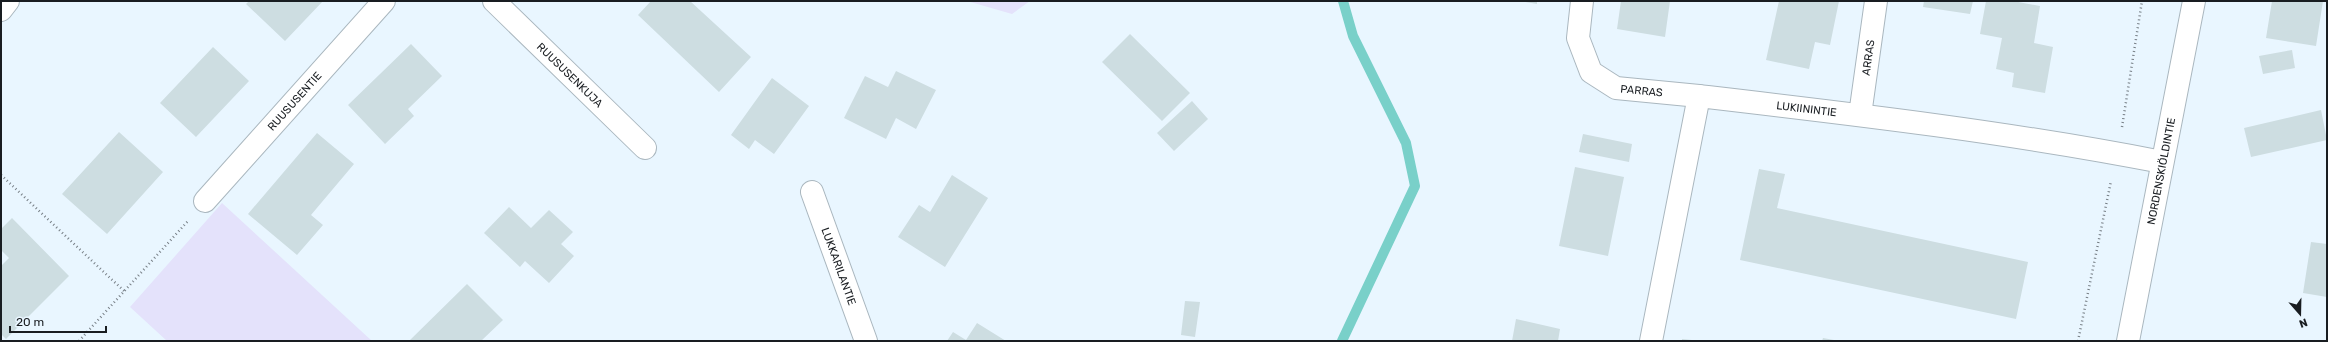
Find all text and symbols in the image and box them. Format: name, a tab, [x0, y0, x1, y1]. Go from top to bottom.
street label: ARRAS	[1860, 39, 1878, 76]
street label: RUUSUSENKUJA	[534, 40, 606, 111]
street label: RUUSUSENTIE	[265, 69, 325, 134]
street label: PARRAS	[1620, 82, 1663, 99]
street label: LUKIININTIE	[1776, 99, 1838, 119]
street label: NORDENSKIÖLDINTIE	[2145, 116, 2178, 226]
street label: LUKKARILANTIE	[818, 226, 859, 307]
north arrow	[2280, 294, 2320, 334]
scale bar	[10, 308, 106, 334]
text: 20 m	[16, 315, 44, 329]
text: N	[2297, 315, 2309, 330]

